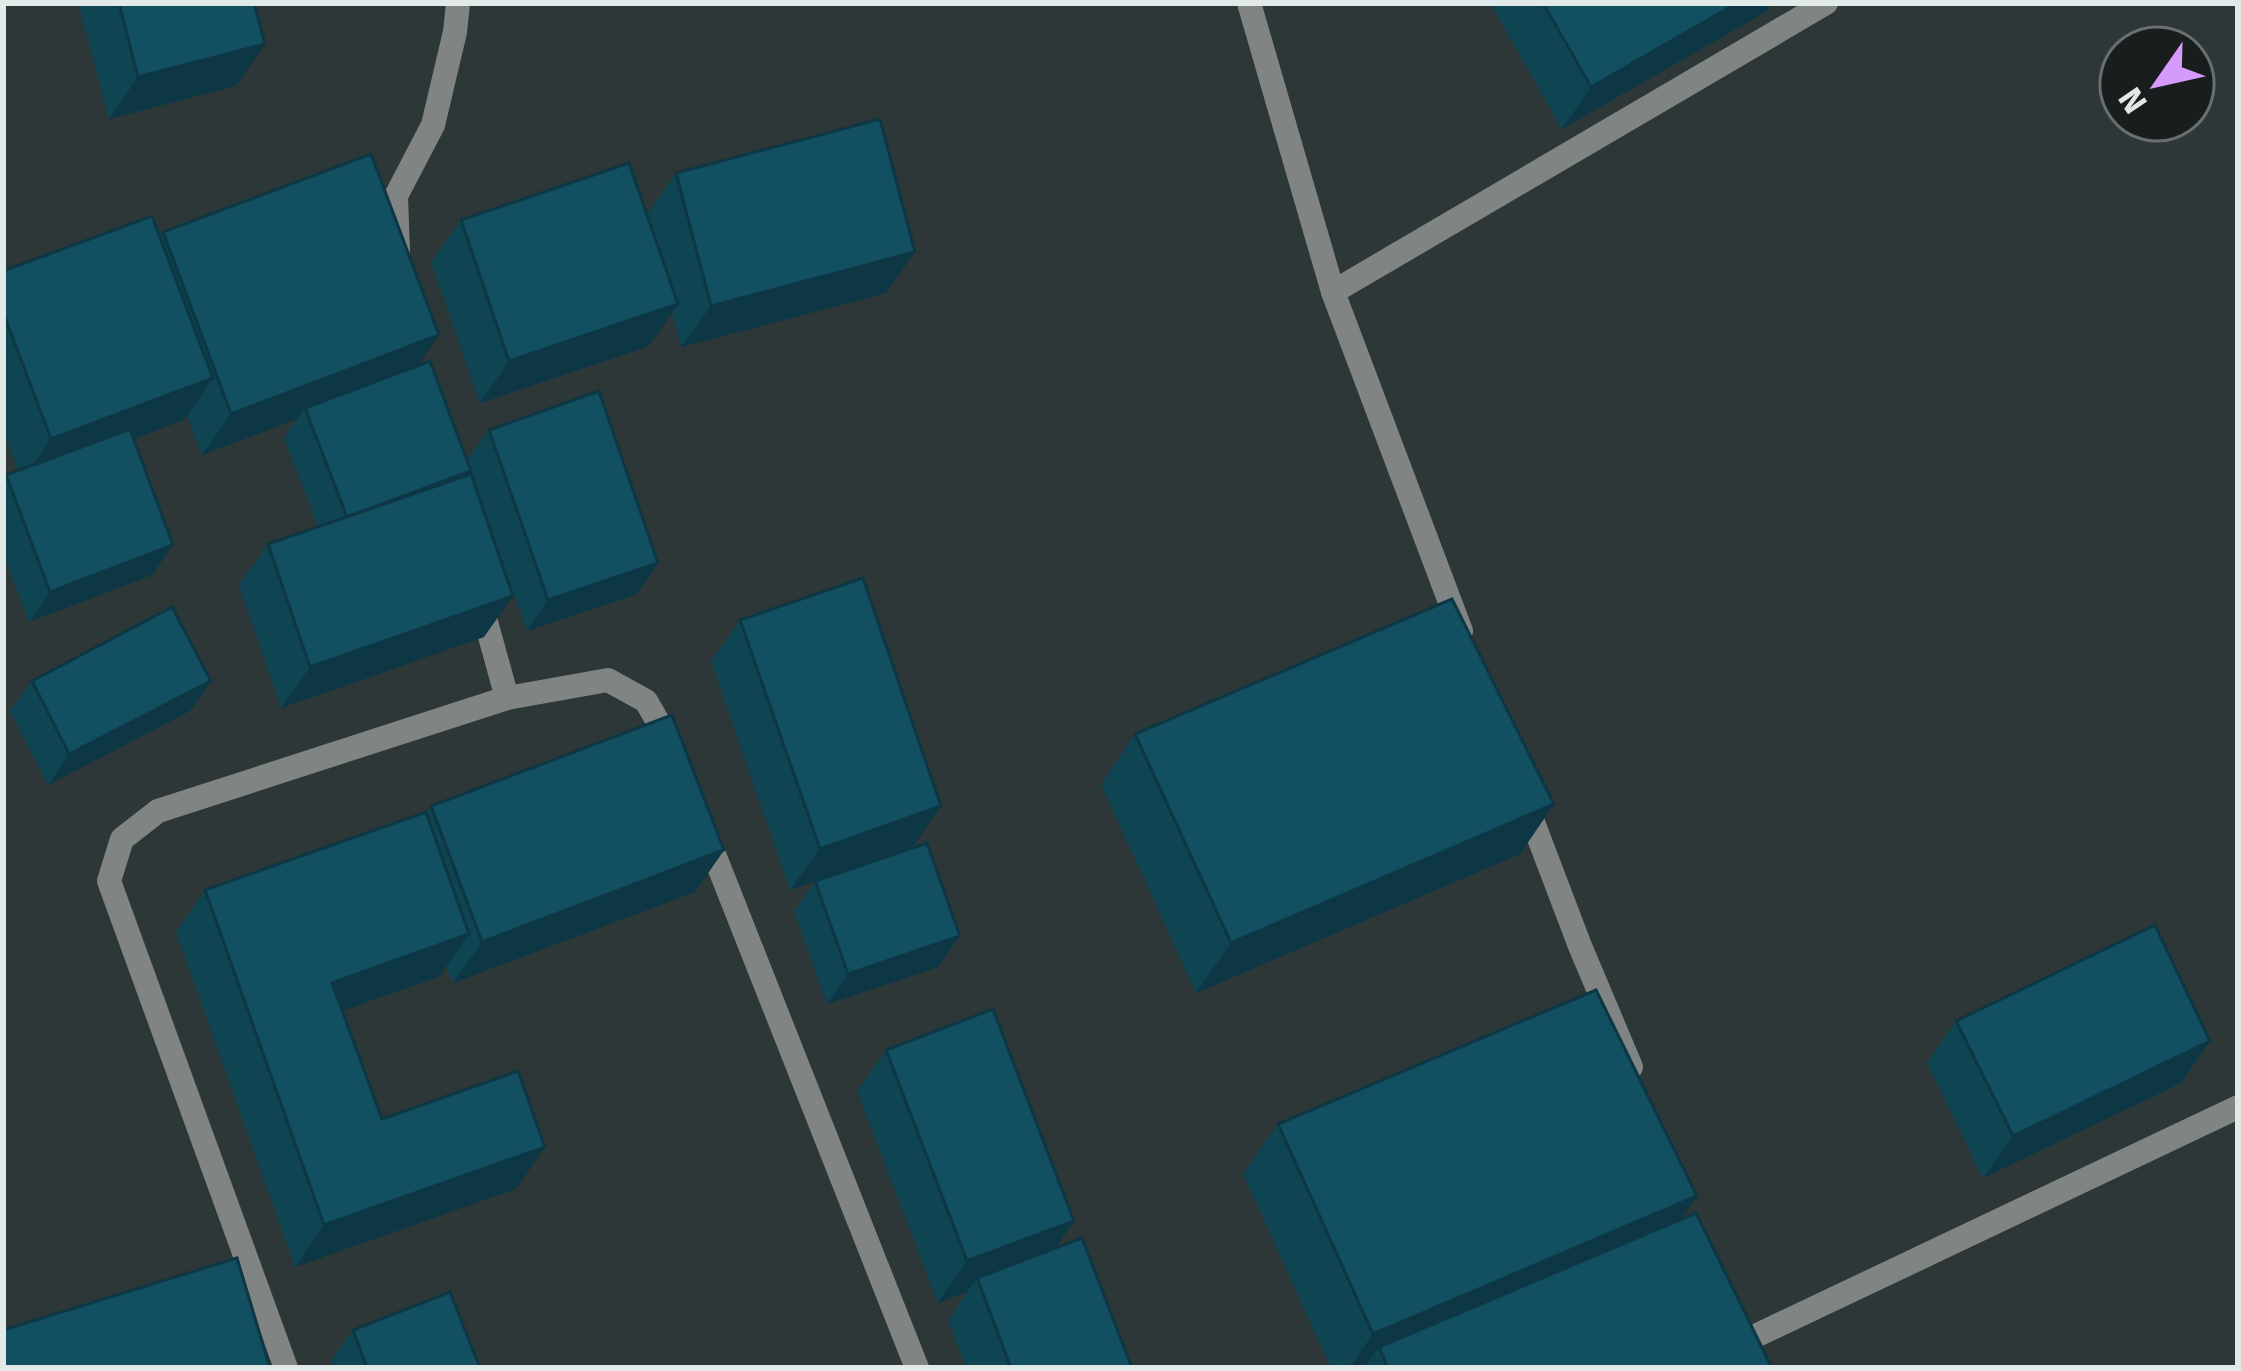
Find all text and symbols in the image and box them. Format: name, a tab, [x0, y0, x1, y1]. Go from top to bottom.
north arrow	[2097, 24, 2217, 144]
text: N	[2110, 80, 2156, 120]

